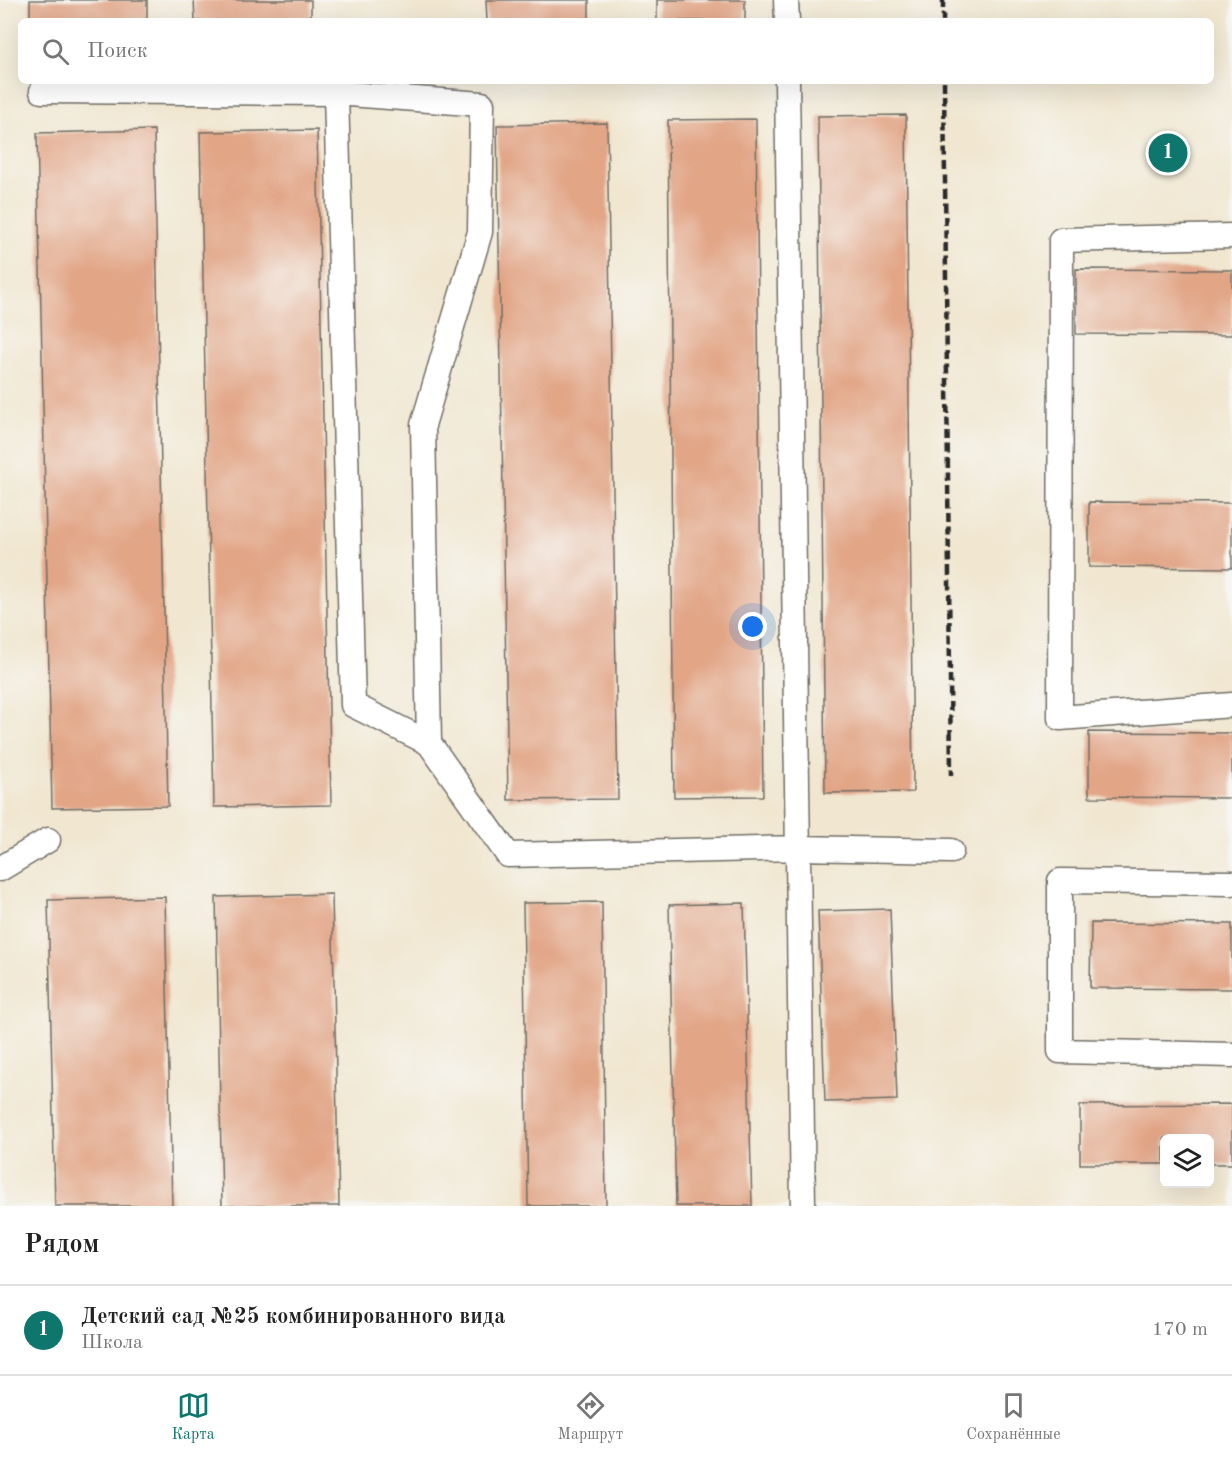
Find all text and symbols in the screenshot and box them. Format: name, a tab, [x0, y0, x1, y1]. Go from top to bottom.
search box	[18, 18, 1214, 84]
icon: search	[39, 35, 72, 68]
text: Поиск	[87, 40, 148, 62]
pin: 1	[1148, 130, 1188, 176]
your location	[738, 612, 767, 641]
map controls	[1160, 1134, 1214, 1188]
button: layers	[1160, 1134, 1214, 1188]
text: Рядом	[24, 1232, 99, 1258]
text: Детский сад №25 комбинированного вида	[81, 1306, 505, 1328]
text: 1	[38, 1320, 49, 1340]
text: 170 m	[1152, 1320, 1208, 1340]
text: Школа	[81, 1333, 143, 1353]
tab: Карта	[171, 1389, 215, 1445]
tab: Маршрут	[558, 1389, 623, 1445]
tab: Сохранённые	[966, 1389, 1061, 1445]

